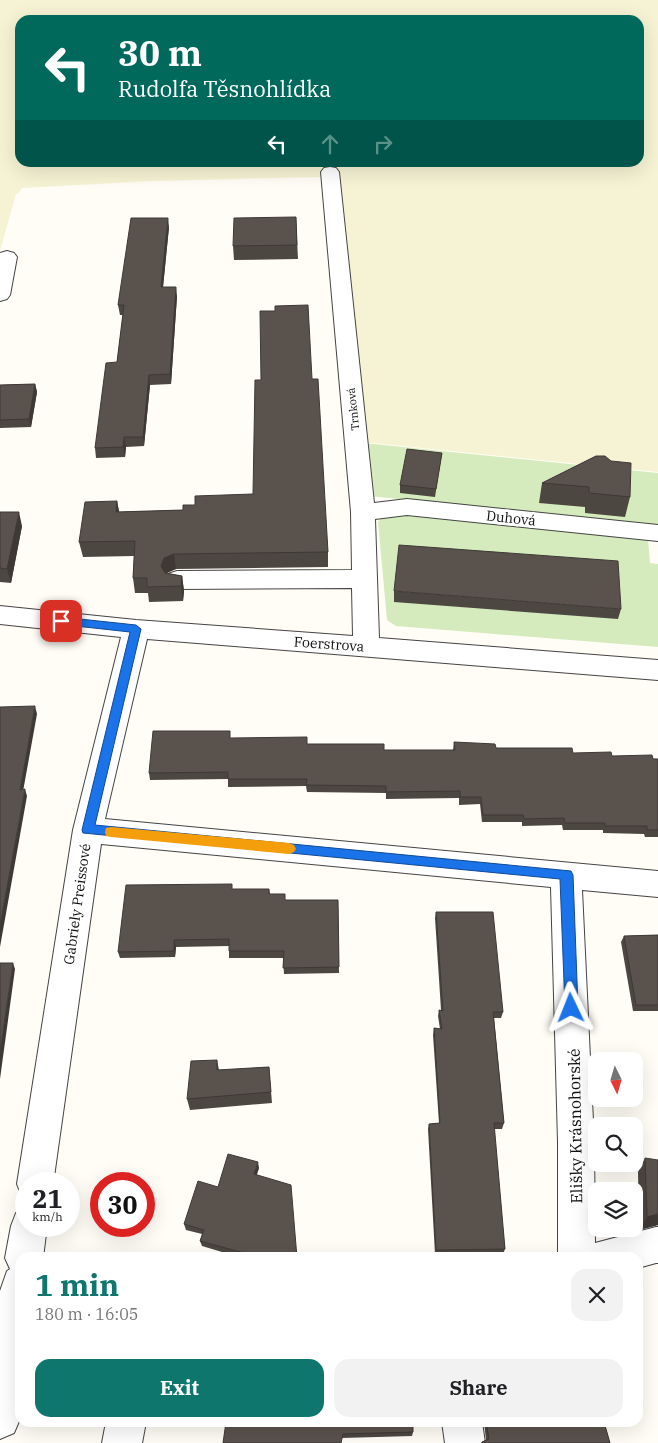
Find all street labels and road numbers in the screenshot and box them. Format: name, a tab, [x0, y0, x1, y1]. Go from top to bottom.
street label: Trnková	[344, 387, 362, 431]
street label: Duhová	[485, 506, 537, 530]
street label: Foerstrova	[293, 633, 365, 655]
street label: Gabriely Preissové	[60, 842, 94, 966]
street label: Elišky Krásnohorské	[564, 1048, 586, 1204]

